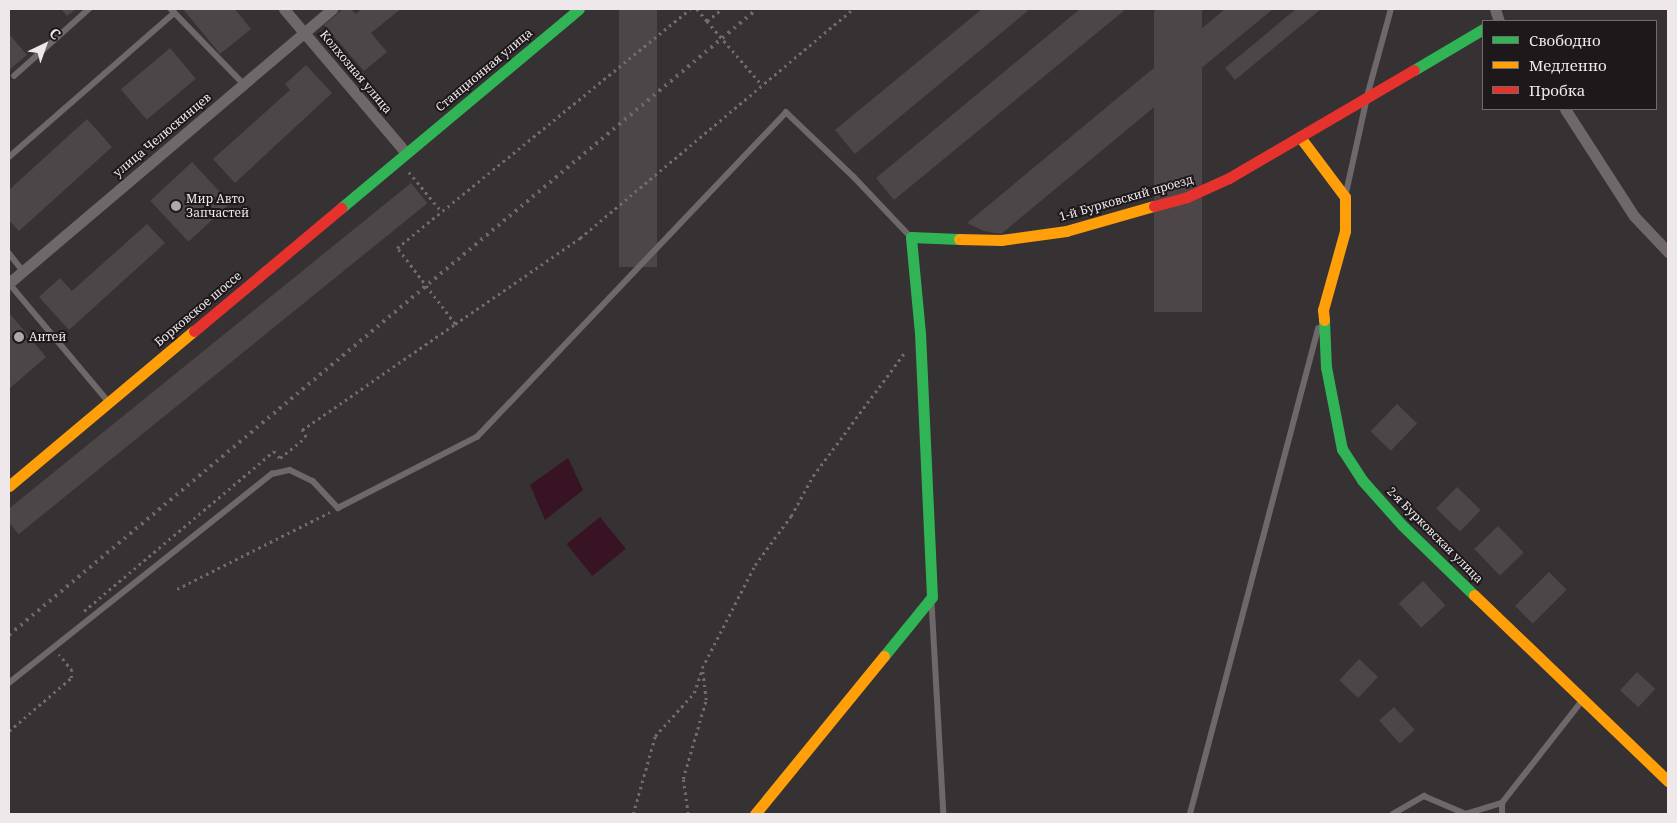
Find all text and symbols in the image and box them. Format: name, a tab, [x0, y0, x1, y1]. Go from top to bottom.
north arrow	[20, 20, 70, 70]
legend	[1482, 20, 1657, 110]
text: С	[46, 23, 65, 44]
street label: Станционная улица	[433, 25, 535, 115]
street label: Колхозная улица	[317, 27, 395, 117]
text: Свободно	[1529, 30, 1601, 50]
text: Медленно	[1529, 55, 1607, 75]
text: Пробка	[1529, 80, 1585, 100]
street label: улица Челюскинцев	[110, 90, 214, 180]
street label: 1-й Бурковский проезд	[1057, 172, 1195, 224]
place label: Мир Авто Запчастей	[186, 192, 249, 220]
marker: Мир Авто Запчастей	[170, 200, 182, 212]
street label: Борковское шоссе	[152, 269, 244, 349]
place label: Антей	[29, 330, 66, 344]
marker: Антей	[13, 331, 25, 343]
street label: 2-я Бурковская улица	[1384, 484, 1486, 586]

